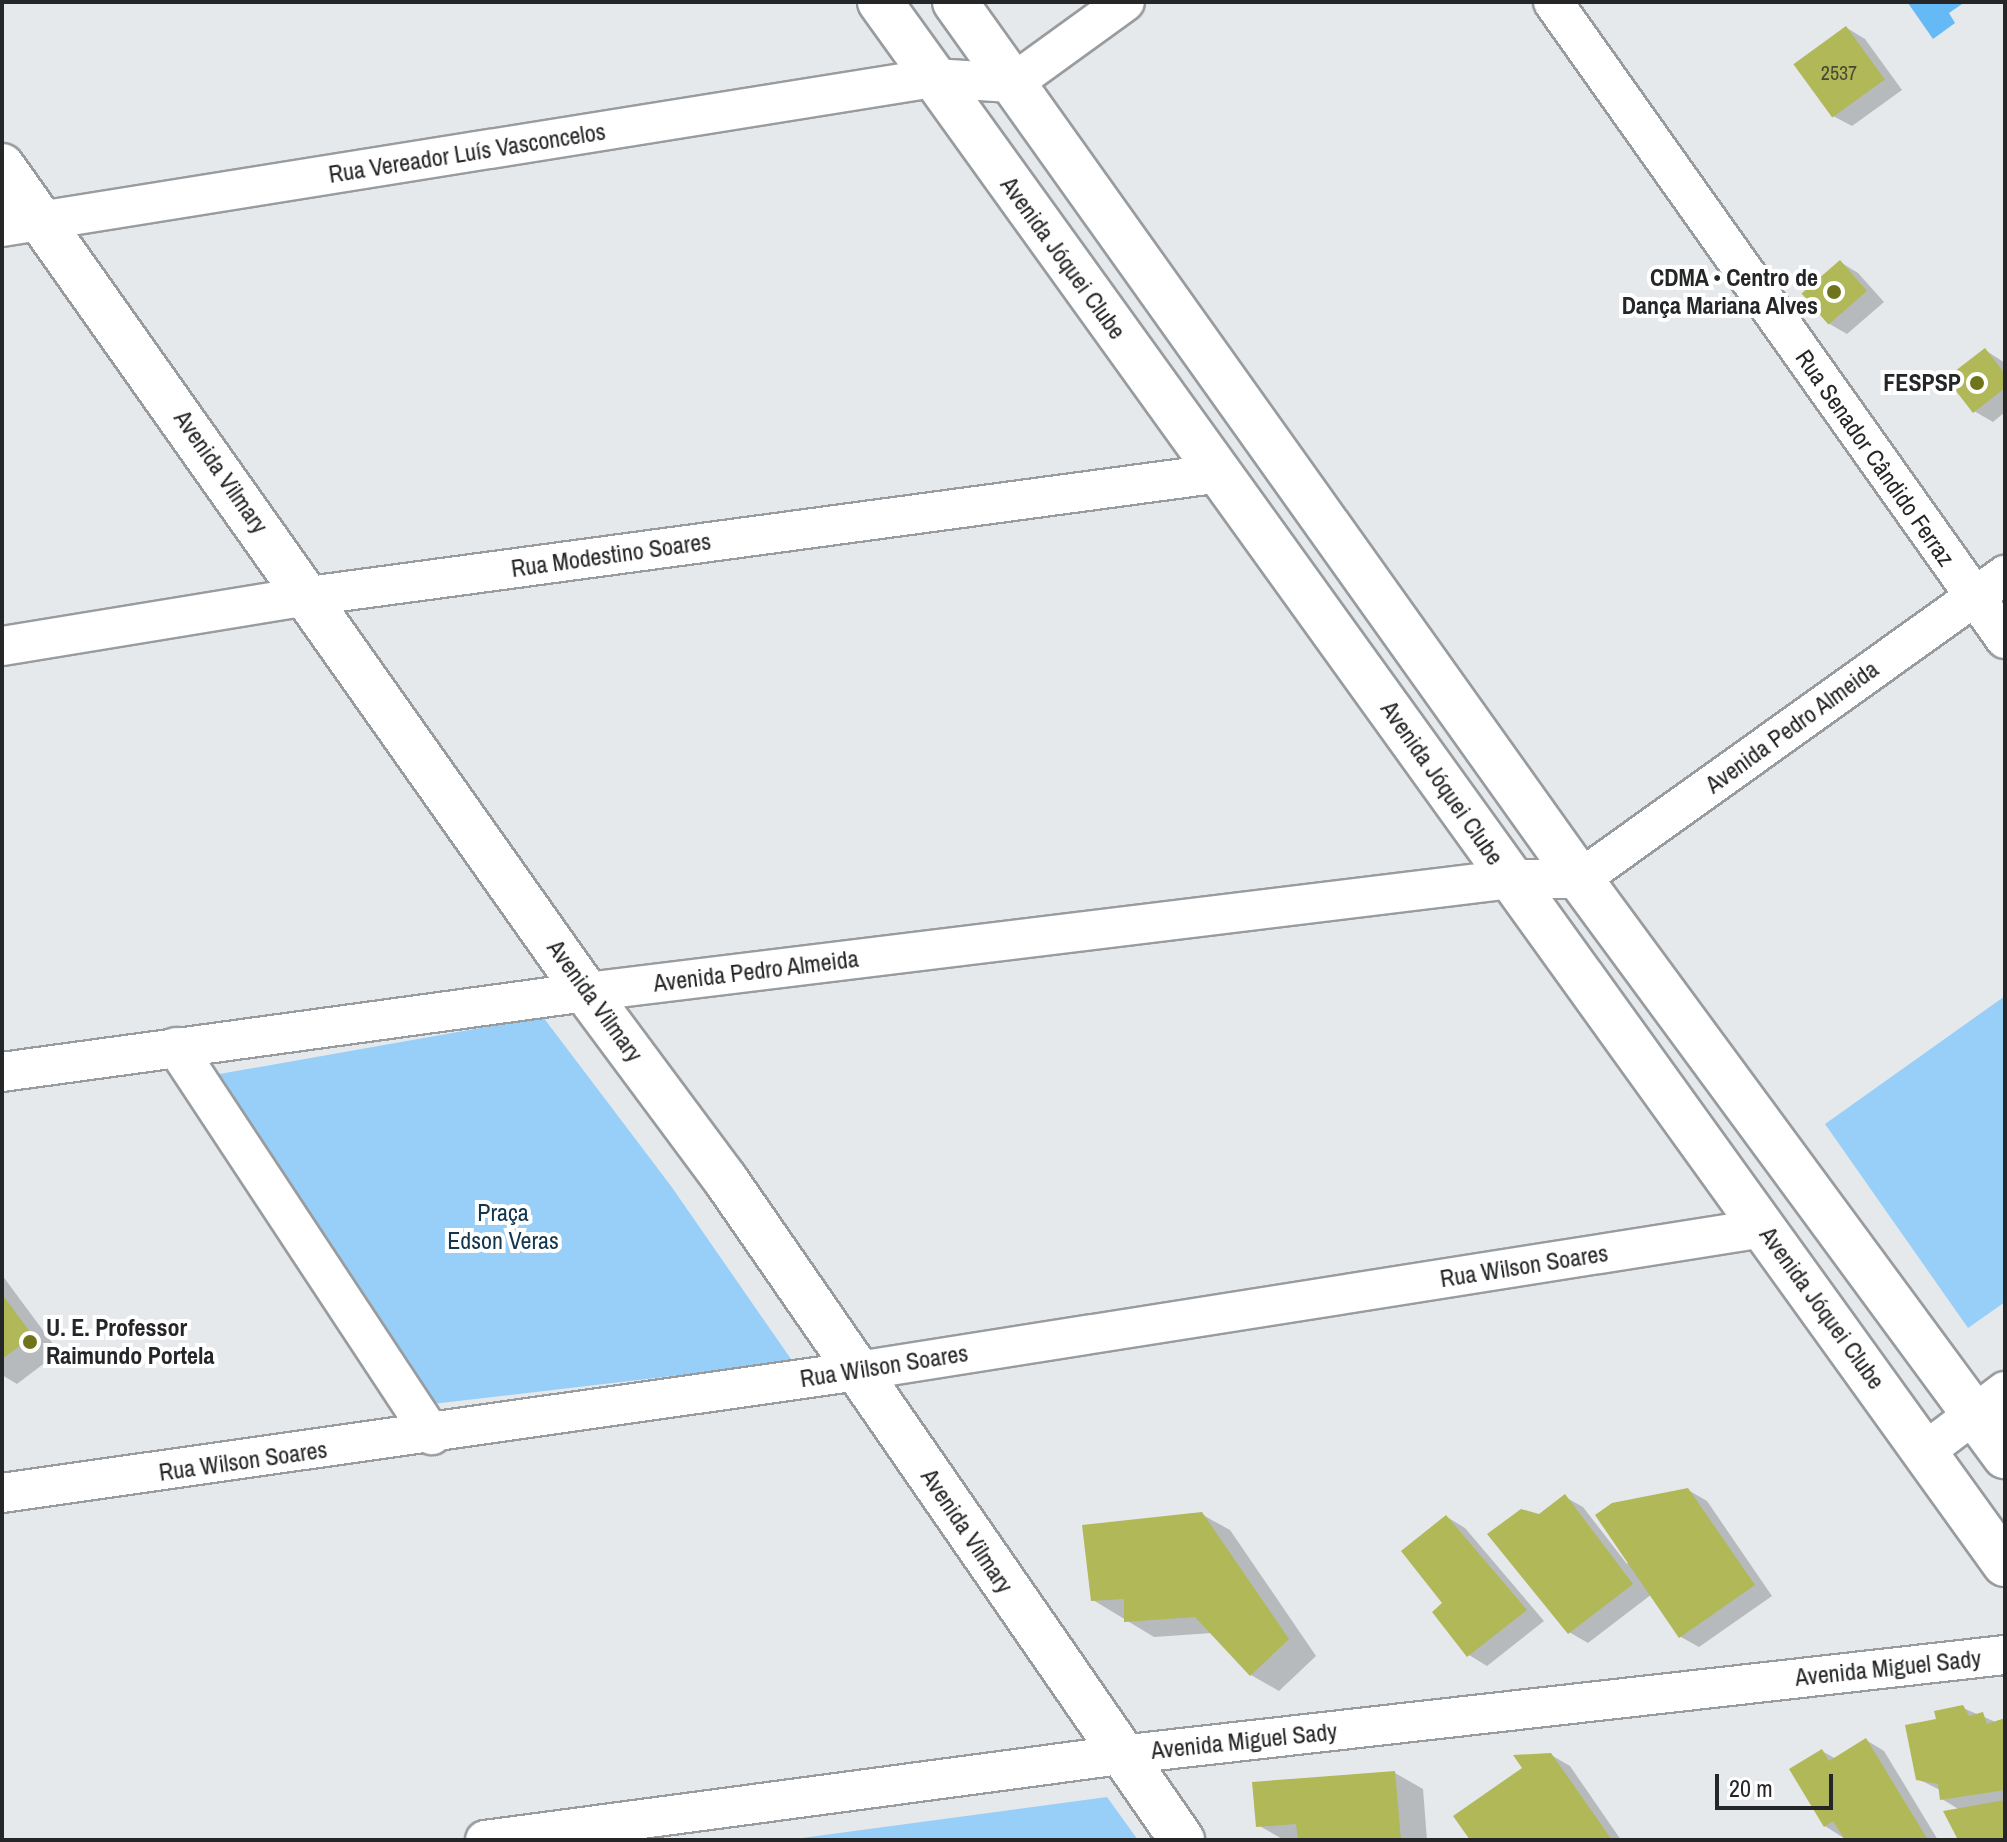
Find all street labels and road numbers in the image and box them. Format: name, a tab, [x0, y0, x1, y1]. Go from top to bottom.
street label: Rua Vereador Luís Vasconcelos	[327, 117, 607, 189]
street label: Avenida Jóquei Clube	[995, 171, 1131, 345]
street label: Rua Senador Cândido Ferraz	[1789, 344, 1961, 572]
street label: Avenida Vilmary	[168, 405, 274, 539]
street label: Rua Modestino Soares	[509, 527, 713, 583]
street label: Avenida Pedro Almeida	[1700, 654, 1884, 800]
street label: Avenida Jóquei Clube	[1375, 696, 1509, 870]
street label: Avenida Vilmary	[541, 934, 649, 1068]
street label: Avenida Pedro Almeida	[651, 944, 861, 998]
street label: Avenida Jóquei Clube	[1754, 1221, 1890, 1395]
street label: Rua Wilson Soares	[1438, 1239, 1610, 1293]
street label: Rua Wilson Soares	[798, 1339, 970, 1393]
street label: Rua Wilson Soares	[157, 1435, 329, 1487]
street label: Avenida Vilmary	[915, 1463, 1019, 1599]
street label: Avenida Miguel Sady	[1794, 1644, 1982, 1692]
street label: Avenida Miguel Sady	[1150, 1717, 1338, 1765]

